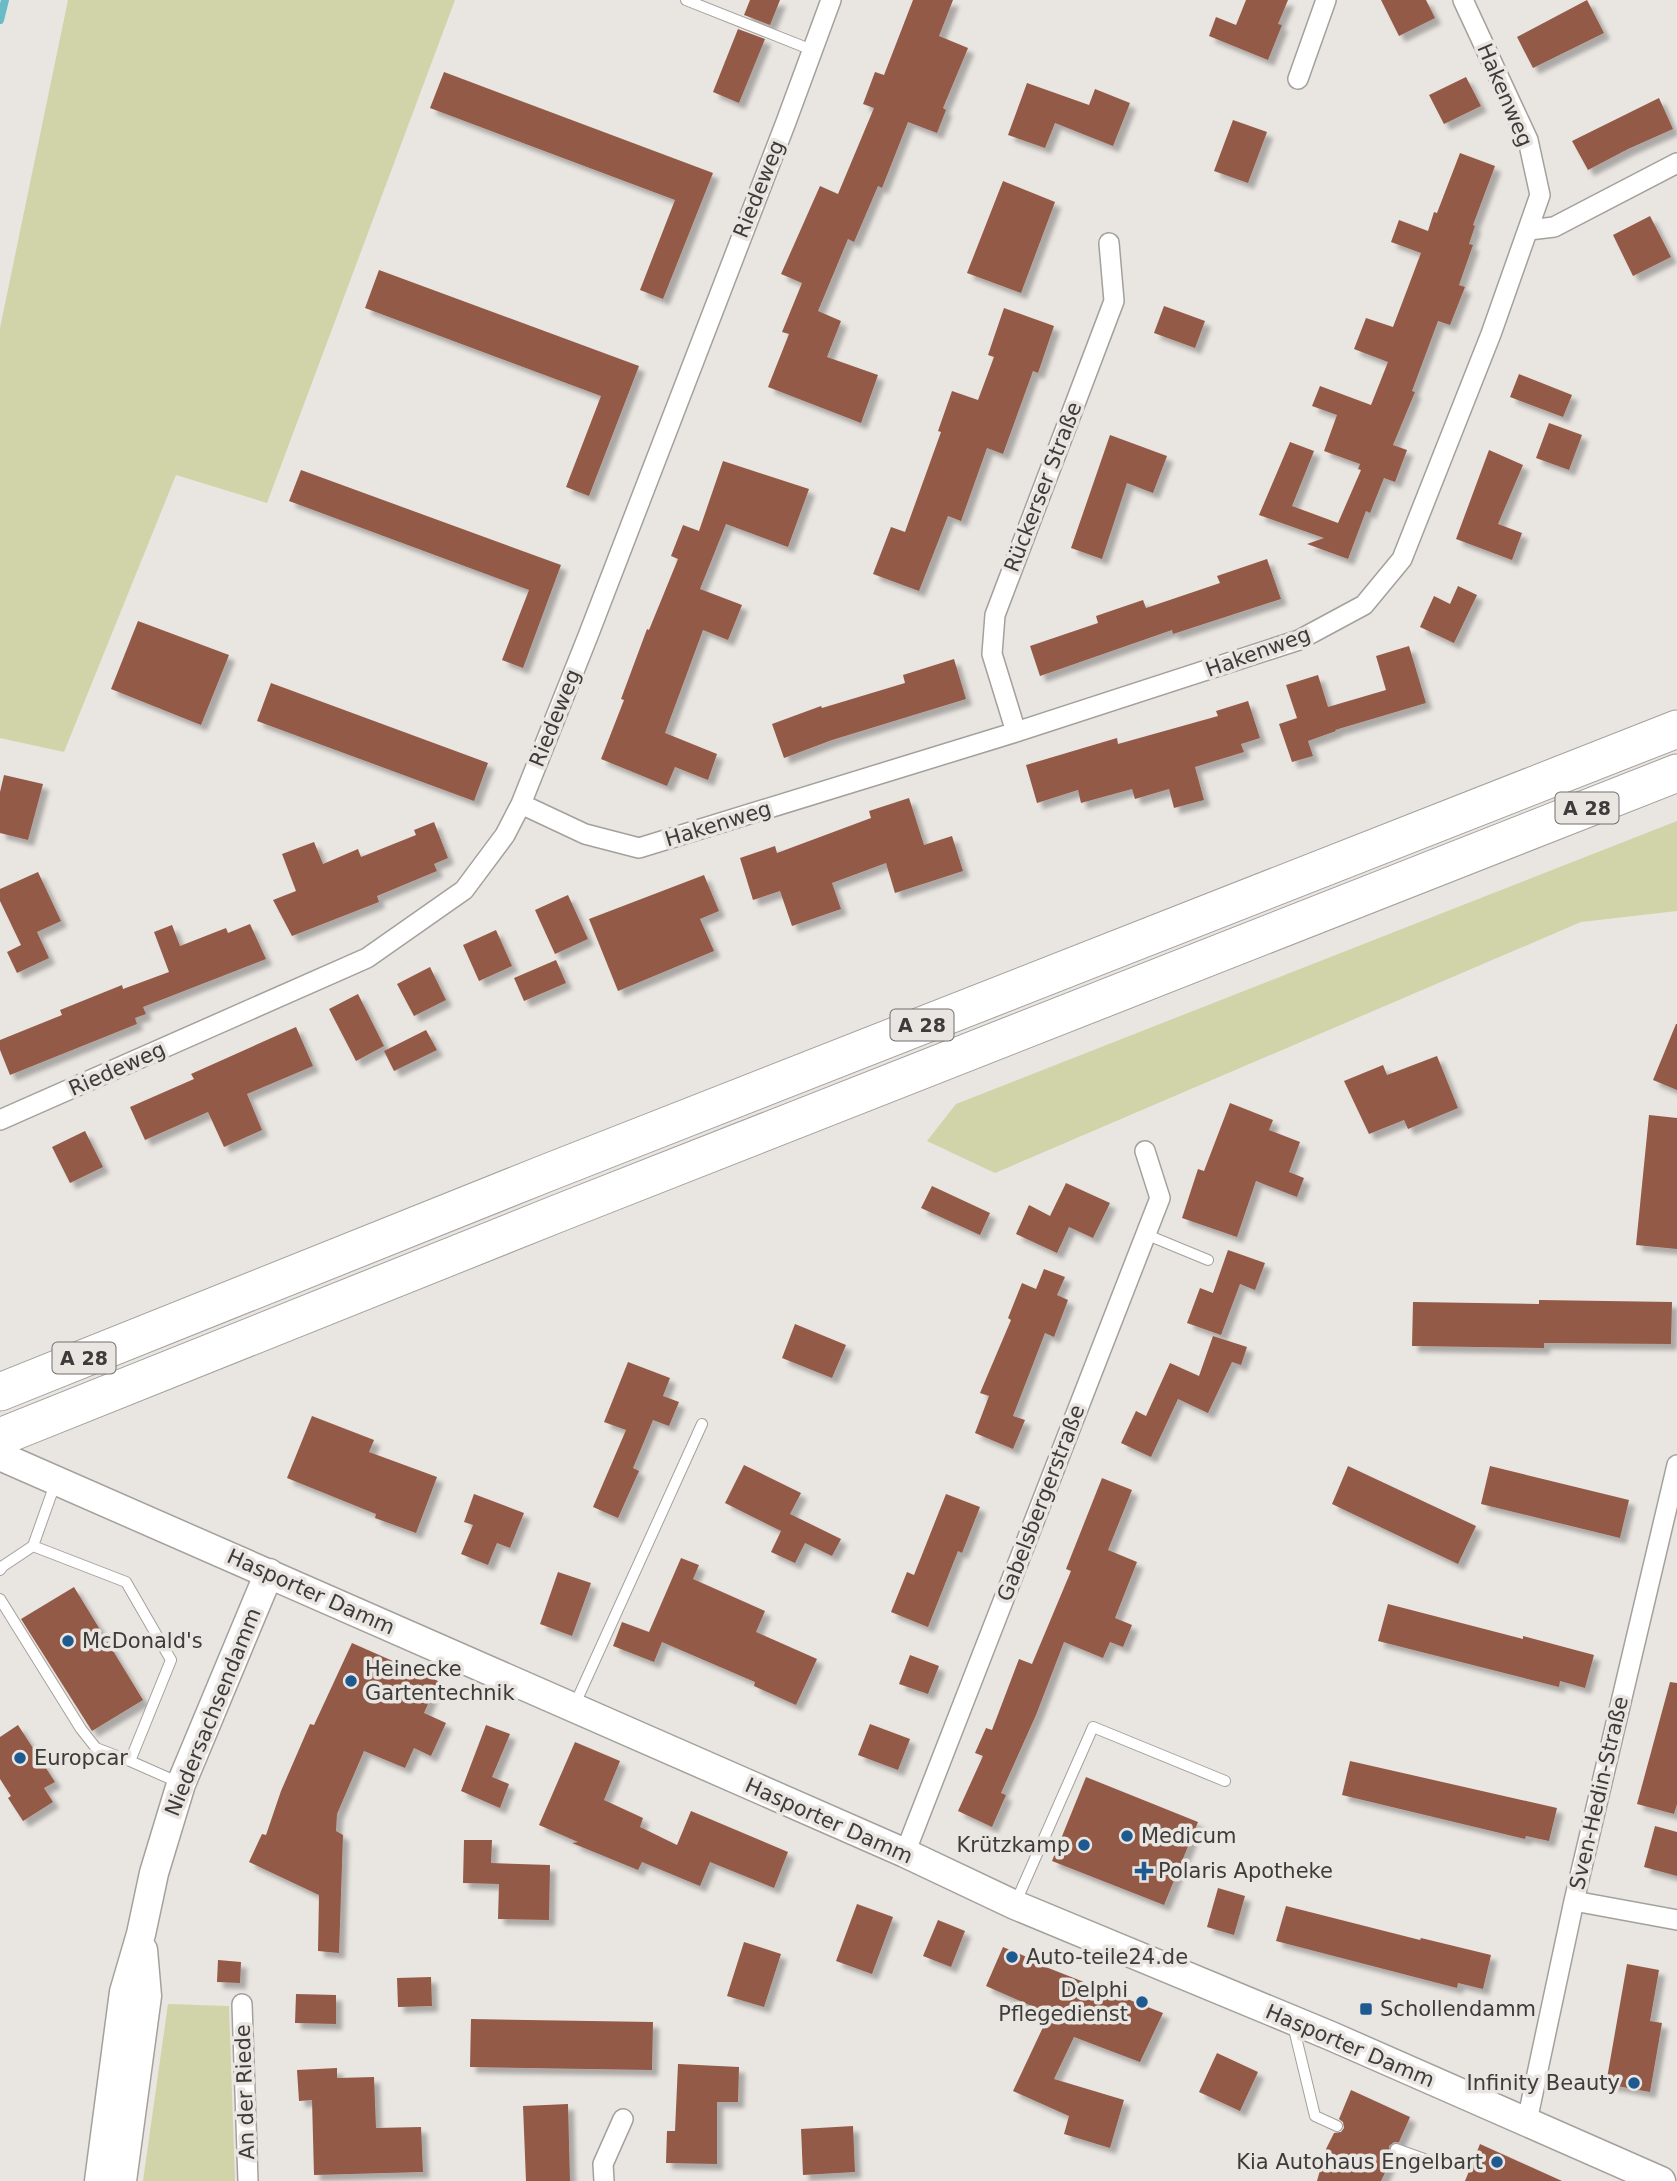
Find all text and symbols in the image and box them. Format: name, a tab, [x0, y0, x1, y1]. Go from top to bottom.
street label: Hakenweg	[1473, 40, 1537, 150]
street label: Riedeweg	[729, 137, 789, 241]
street label: Rückerser Straße	[1000, 399, 1086, 575]
street label: Hakenweg	[1202, 622, 1314, 682]
street label: Riedeweg	[525, 666, 585, 770]
road number: A 28	[1556, 792, 1618, 824]
street label: Hakenweg	[662, 796, 774, 852]
road number: A 28	[890, 1009, 954, 1040]
street label: Riedeweg	[65, 1037, 169, 1101]
road number: A 28	[52, 1342, 116, 1374]
street label: Gabelsbergerstraße	[992, 1401, 1090, 1605]
street label: Hasporter Damm	[224, 1544, 398, 1640]
street label: Niedersachsendamm	[160, 1604, 266, 1820]
place label: McDonald's	[82, 1629, 203, 1653]
marker: McDonald's	[60, 1633, 76, 1649]
place label: Heinecke Gartentechnik	[365, 1657, 515, 1705]
marker: Heinecke Gartentechnik	[343, 1673, 359, 1689]
street label: Sven-Hedin-Straße	[1565, 1694, 1633, 1892]
place label: Europcar	[34, 1746, 128, 1770]
marker: Europcar	[12, 1750, 28, 1766]
street label: Hasporter Damm	[742, 1773, 916, 1869]
place label: Medicum	[1141, 1824, 1237, 1848]
marker: Medicum	[1119, 1828, 1135, 1844]
place label: Krützkamp	[957, 1833, 1070, 1857]
marker: Krützkamp	[1076, 1837, 1092, 1853]
place label: Polaris Apotheke	[1158, 1859, 1333, 1883]
marker: Polaris Apotheke	[1136, 1863, 1152, 1879]
place label: Auto-teile24.de	[1026, 1945, 1188, 1969]
marker: Auto-teile24.de	[1004, 1949, 1020, 1965]
place label: Delphi Pflegedienst	[998, 1978, 1128, 2026]
marker: Delphi Pflegedienst	[1134, 1994, 1150, 2010]
place label: Schollendamm	[1380, 1997, 1536, 2021]
street label: Hasporter Damm	[1262, 2000, 1438, 2092]
marker: Schollendamm	[1358, 2001, 1374, 2017]
street label: An der Riede	[231, 2024, 259, 2160]
place label: Infinity Beauty	[1467, 2071, 1620, 2095]
marker: Infinity Beauty	[1626, 2075, 1642, 2091]
place label: Kia Autohaus Engelbart	[1236, 2150, 1483, 2174]
marker: Kia Autohaus Engelbart	[1489, 2154, 1505, 2170]

